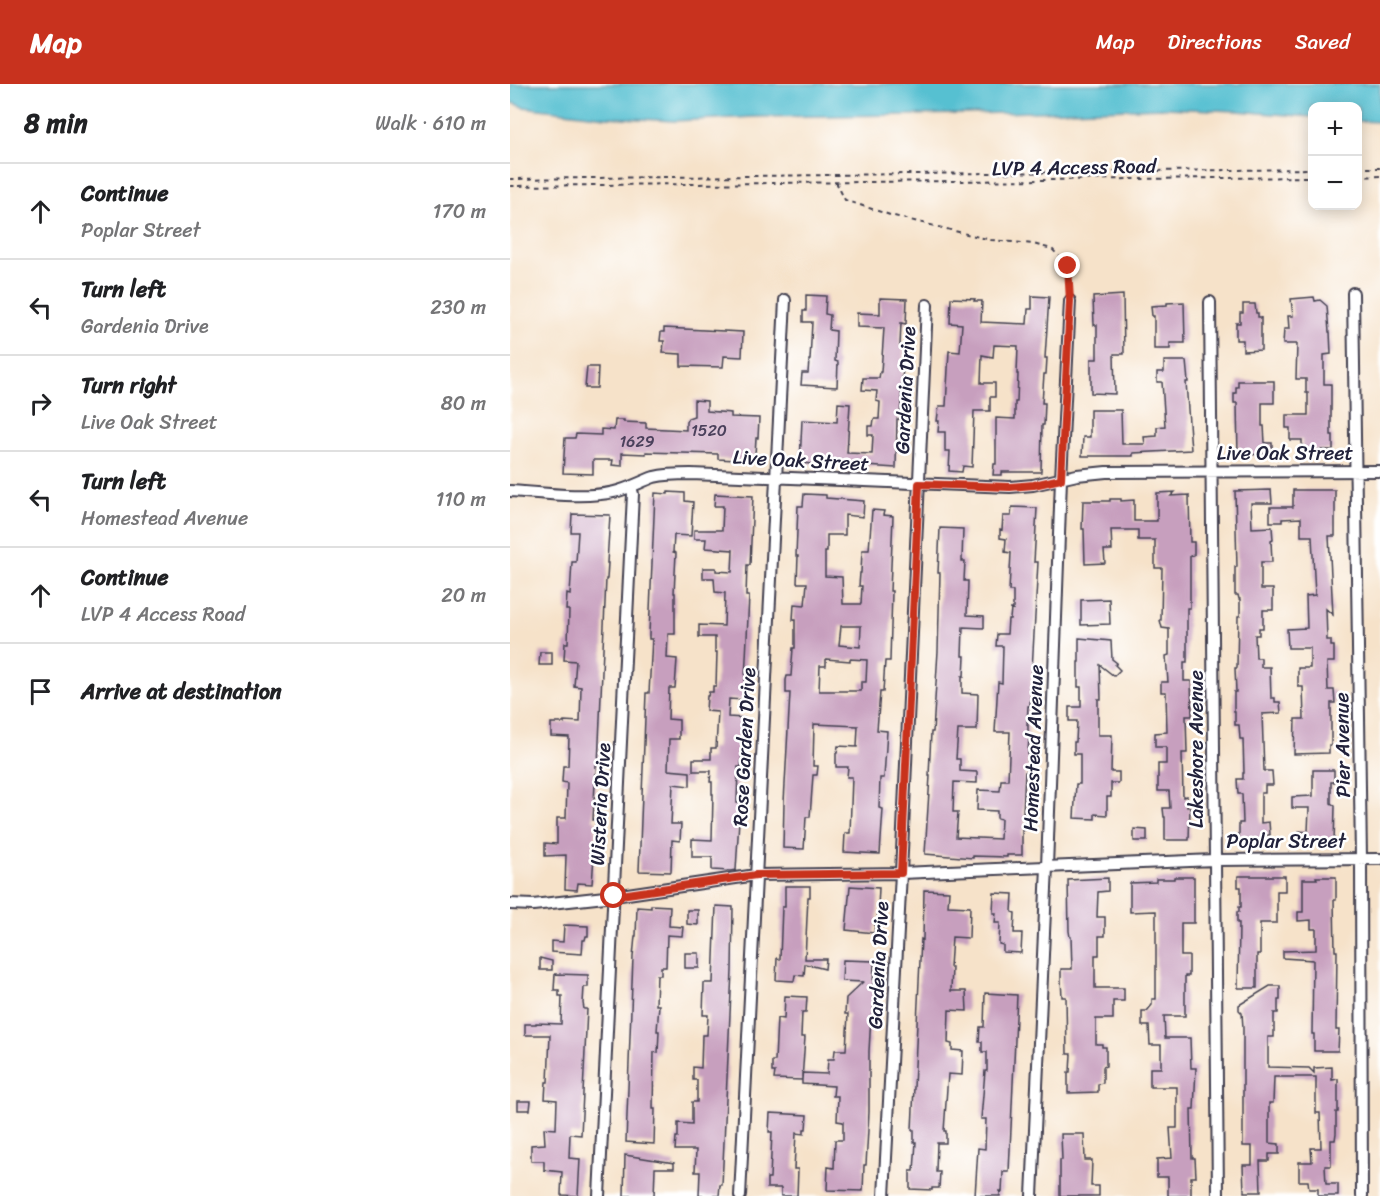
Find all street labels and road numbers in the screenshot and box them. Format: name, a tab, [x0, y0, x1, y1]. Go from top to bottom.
street label: LVP 4 Access Road	[992, 149, 1158, 186]
street label: Gardenia Drive	[885, 325, 926, 455]
street label: Live Oak Street	[1217, 436, 1353, 471]
street label: Live Oak Street	[732, 439, 870, 482]
street label: Homestead Avenue	[1013, 664, 1054, 832]
street label: Rose Garden Drive	[723, 666, 766, 827]
street label: Lakeshore Avenue	[1179, 670, 1214, 828]
street label: Pier Avenue	[1324, 692, 1361, 798]
street label: Wisteria Drive	[580, 741, 621, 866]
street label: Poplar Street	[1226, 824, 1347, 859]
street label: Gardenia Drive	[858, 900, 899, 1030]

